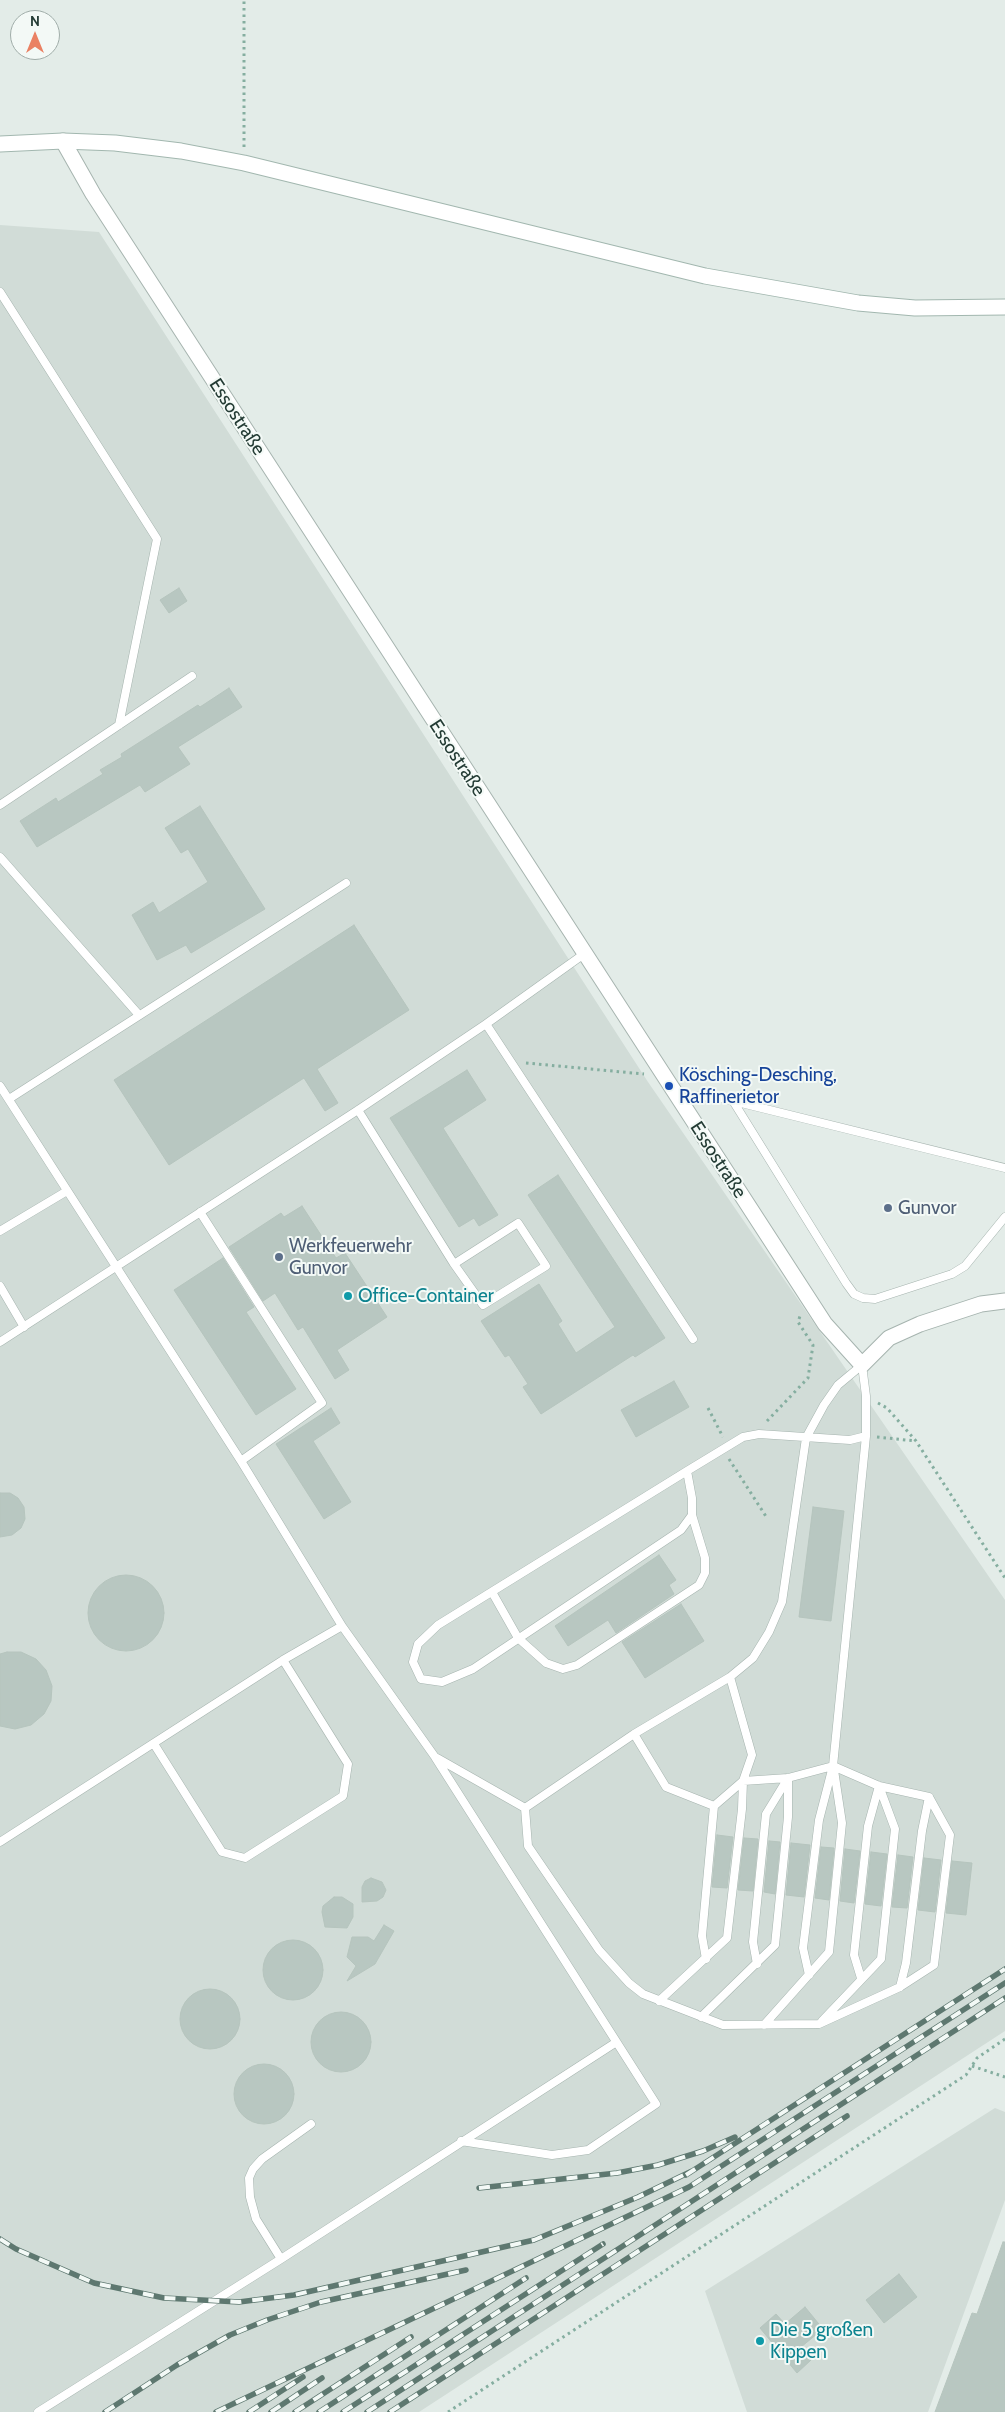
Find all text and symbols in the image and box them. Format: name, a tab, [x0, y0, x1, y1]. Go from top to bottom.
north arrow	[10, 10, 60, 60]
text: N	[30, 12, 40, 30]
street label: Essostraße	[204, 375, 270, 459]
street label: Essostraße	[424, 716, 490, 800]
place label: Kösching-Desching, Raffinerietor	[679, 1064, 837, 1108]
marker: Kösching-Desching, Raffinerietor	[663, 1080, 675, 1092]
street label: Essostraße	[685, 1118, 751, 1202]
place label: Gunvor	[898, 1197, 957, 1219]
marker: Gunvor	[882, 1202, 894, 1214]
place label: Werkfeuerwehr Gunvor	[289, 1235, 412, 1279]
marker: Werkfeuerwehr Gunvor	[273, 1251, 285, 1263]
place label: Office-Container	[358, 1285, 494, 1307]
marker: Office-Container	[342, 1290, 354, 1302]
place label: Die 5 großen Kippen	[770, 2319, 873, 2363]
marker: Die 5 großen Kippen	[754, 2335, 766, 2347]

